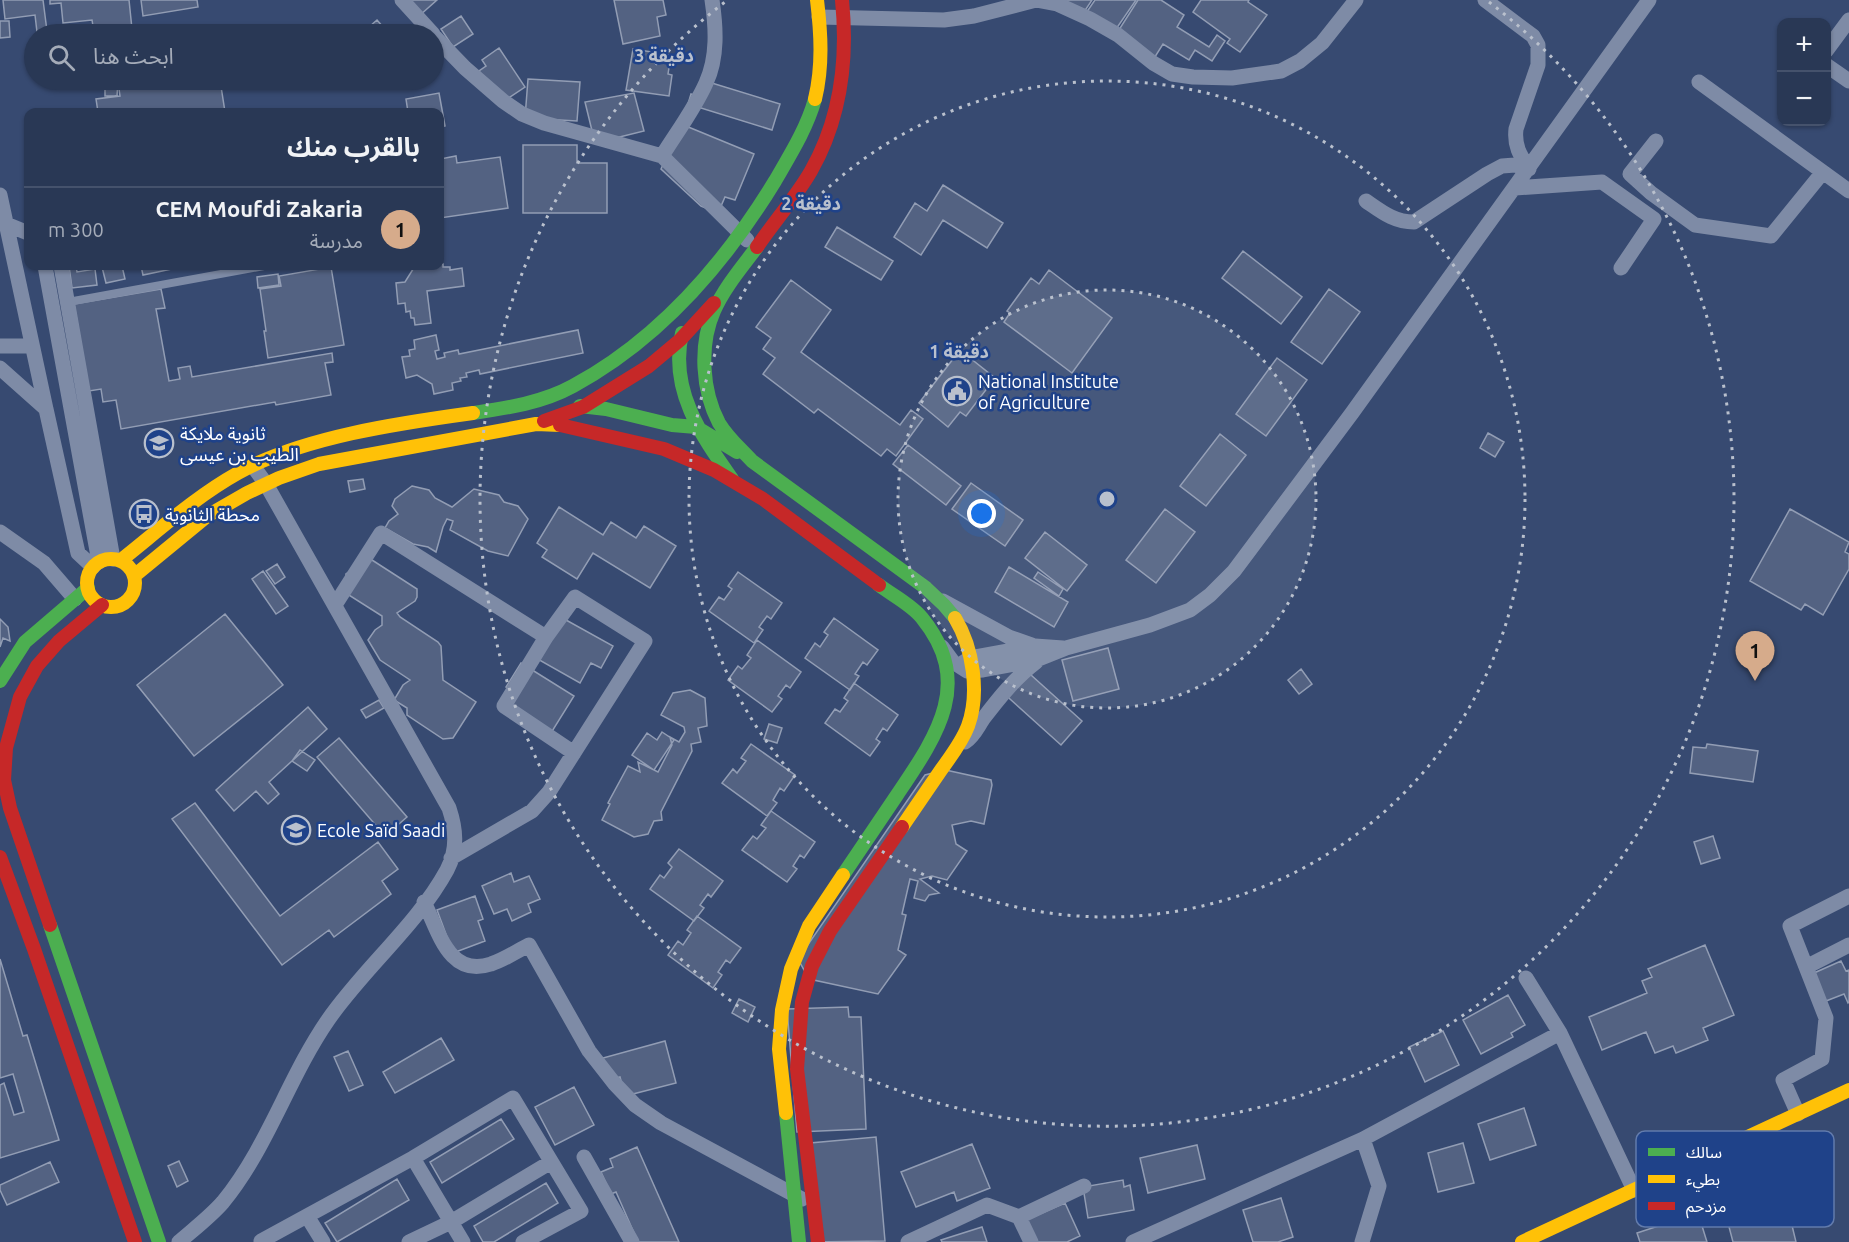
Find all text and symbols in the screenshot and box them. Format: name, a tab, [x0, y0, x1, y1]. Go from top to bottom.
map controls	[1777, 18, 1831, 126]
button: +	[1777, 18, 1831, 72]
search box	[24, 24, 444, 90]
icon: search	[45, 41, 78, 74]
text: ابحث هنا	[93, 43, 174, 68]
text: 3 دقيقة	[634, 45, 694, 66]
button: −	[1777, 72, 1831, 126]
text: بالقرب منك	[287, 132, 420, 161]
text: 2 دقيقة	[781, 193, 841, 214]
text: CEM Moufdi Zakaria	[155, 196, 363, 221]
text: 300 m	[48, 218, 104, 241]
text: 1	[395, 218, 406, 241]
text: مدرسة	[310, 229, 363, 252]
text: 1 دقيقة	[929, 341, 989, 362]
place label: National Institute of Agriculture	[978, 371, 1119, 412]
public building icon: National Institute of Agriculture	[941, 375, 973, 407]
place label: ثانوية ملايكة الطيب بن عيسى	[180, 423, 299, 466]
school or university icon: ثانوية ملايكة الطيب بن عيسى	[143, 427, 175, 459]
centre of rings	[1097, 489, 1117, 509]
bus stop icon: محطة الثانوية	[128, 498, 160, 530]
your location	[967, 499, 996, 528]
place label: محطة الثانوية	[165, 504, 260, 526]
pin: 1	[1736, 632, 1774, 681]
school or university icon: Ecole Saïd Saadi	[280, 814, 312, 846]
place label: Ecole Saïd Saadi	[317, 820, 445, 840]
legend	[1636, 1131, 1834, 1227]
text: سالك	[1686, 1143, 1722, 1161]
text: بطيء	[1686, 1170, 1720, 1192]
text: مزدحم	[1686, 1197, 1726, 1219]

